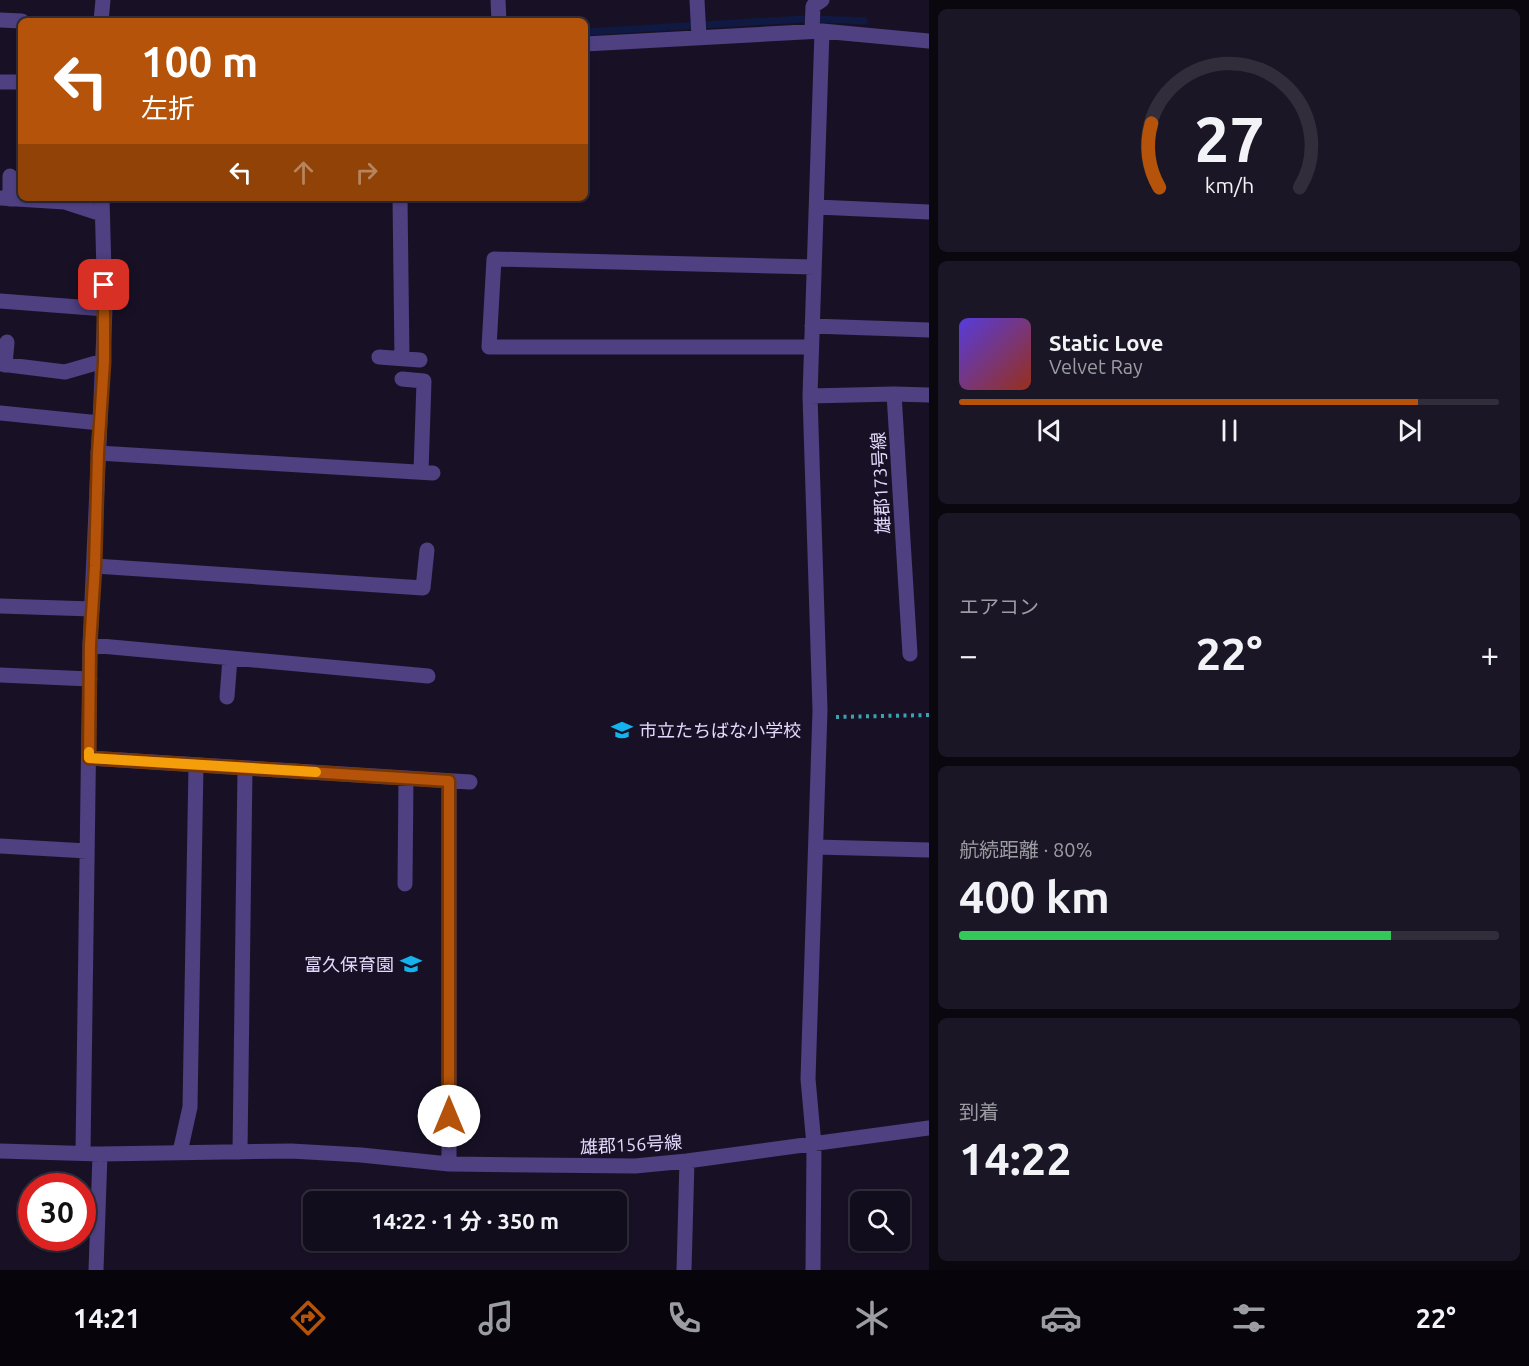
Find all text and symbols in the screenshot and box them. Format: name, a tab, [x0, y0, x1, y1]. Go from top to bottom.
text: 100 m	[141, 38, 258, 85]
icon: left	[42, 42, 120, 120]
text: 左折	[141, 93, 195, 123]
text: 27	[1194, 104, 1264, 174]
icon: left	[224, 156, 257, 189]
icon: ahead	[287, 156, 320, 189]
icon: right	[350, 156, 383, 189]
text: km/h	[1204, 173, 1254, 197]
pin	[78, 259, 129, 310]
icon: arrive	[87, 268, 120, 301]
text: Static Love	[1049, 330, 1164, 355]
text: Velvet Ray	[1049, 355, 1143, 378]
icon: previous	[1033, 414, 1066, 447]
icon: pause	[1213, 414, 1246, 447]
icon: next	[1393, 414, 1426, 447]
street label: 雄郡173号線	[867, 431, 893, 535]
text: エアコン	[959, 595, 1039, 618]
text: 22°	[1196, 628, 1262, 679]
text: −	[959, 636, 978, 673]
text: +	[1480, 636, 1499, 673]
school or university icon: 市立たちばな小学校	[610, 718, 634, 742]
place label: 市立たちばな小学校	[639, 720, 801, 740]
text: 航続距離 · 80%	[959, 838, 1092, 861]
text: 400 km	[959, 871, 1110, 922]
school or university icon: 富久保育園	[399, 952, 423, 976]
place label: 富久保育園	[304, 954, 394, 974]
position arrow	[417, 1084, 481, 1148]
text: 到着	[959, 1100, 999, 1123]
street label: 雄郡156号線	[579, 1131, 683, 1157]
text: 14:22	[959, 1133, 1072, 1184]
speed limit sign: 30	[18, 1173, 96, 1251]
map controls	[850, 1191, 910, 1251]
button: search	[850, 1191, 910, 1251]
text: 14:22 · 1 分 · 350 m	[371, 1208, 559, 1233]
icon: directions	[287, 1297, 329, 1339]
icon: music	[475, 1297, 517, 1339]
icon: phone	[663, 1297, 705, 1339]
icon: climate	[851, 1297, 893, 1339]
icon: car	[1040, 1297, 1082, 1339]
icon: filters	[1228, 1297, 1270, 1339]
text: 14:21	[73, 1303, 141, 1333]
text: 22°	[1416, 1303, 1456, 1333]

